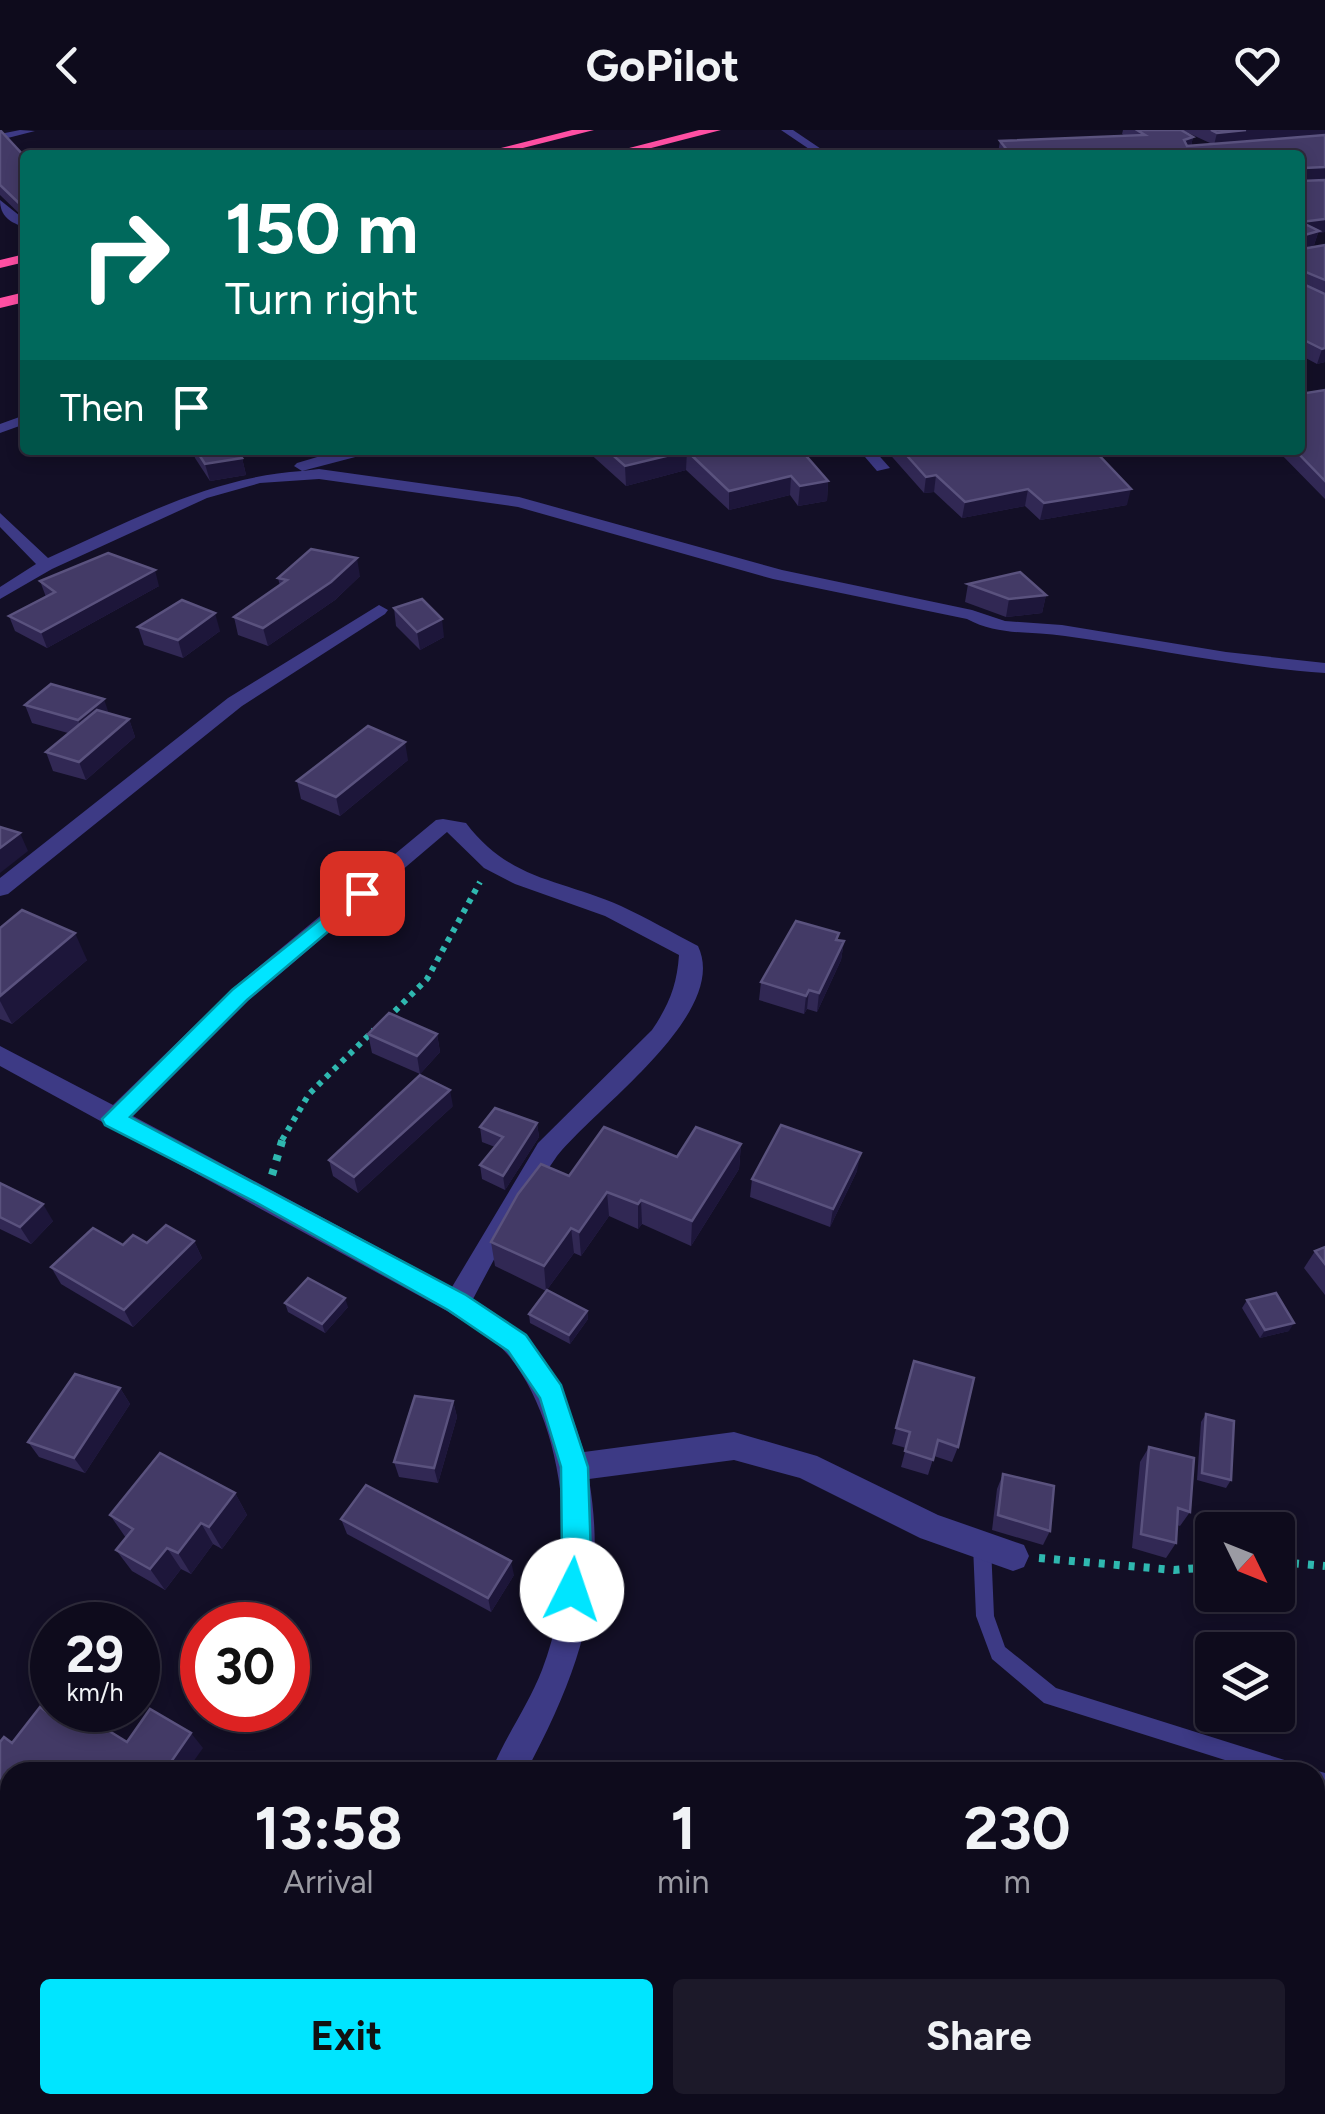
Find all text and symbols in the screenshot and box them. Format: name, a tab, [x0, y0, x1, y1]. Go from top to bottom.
icon: back	[40, 38, 95, 93]
text: GoPilot	[586, 38, 739, 92]
icon: heart	[1230, 38, 1285, 93]
text: 150 m	[225, 186, 418, 271]
icon: right	[60, 190, 190, 320]
text: Turn right	[225, 271, 418, 325]
icon: arrive	[164, 380, 219, 435]
text: Then	[60, 385, 144, 431]
pin	[320, 851, 405, 936]
icon: arrive	[335, 866, 390, 921]
north arrow	[1195, 1512, 1295, 1612]
map controls	[1195, 1512, 1295, 1732]
position arrow	[520, 1538, 624, 1642]
speed limit sign: 30	[180, 1602, 310, 1732]
text: 29	[66, 1624, 124, 1685]
button: layers	[1195, 1632, 1295, 1732]
text: km/h	[66, 1677, 124, 1707]
text: 13:58	[254, 1792, 403, 1864]
text: 1	[670, 1792, 696, 1864]
text: 230	[964, 1792, 1071, 1864]
text: Arrival	[283, 1863, 374, 1901]
text: min	[657, 1863, 709, 1901]
text: m	[1004, 1863, 1031, 1901]
button: Exit	[40, 1979, 653, 2094]
button: Share	[673, 1979, 1285, 2094]

